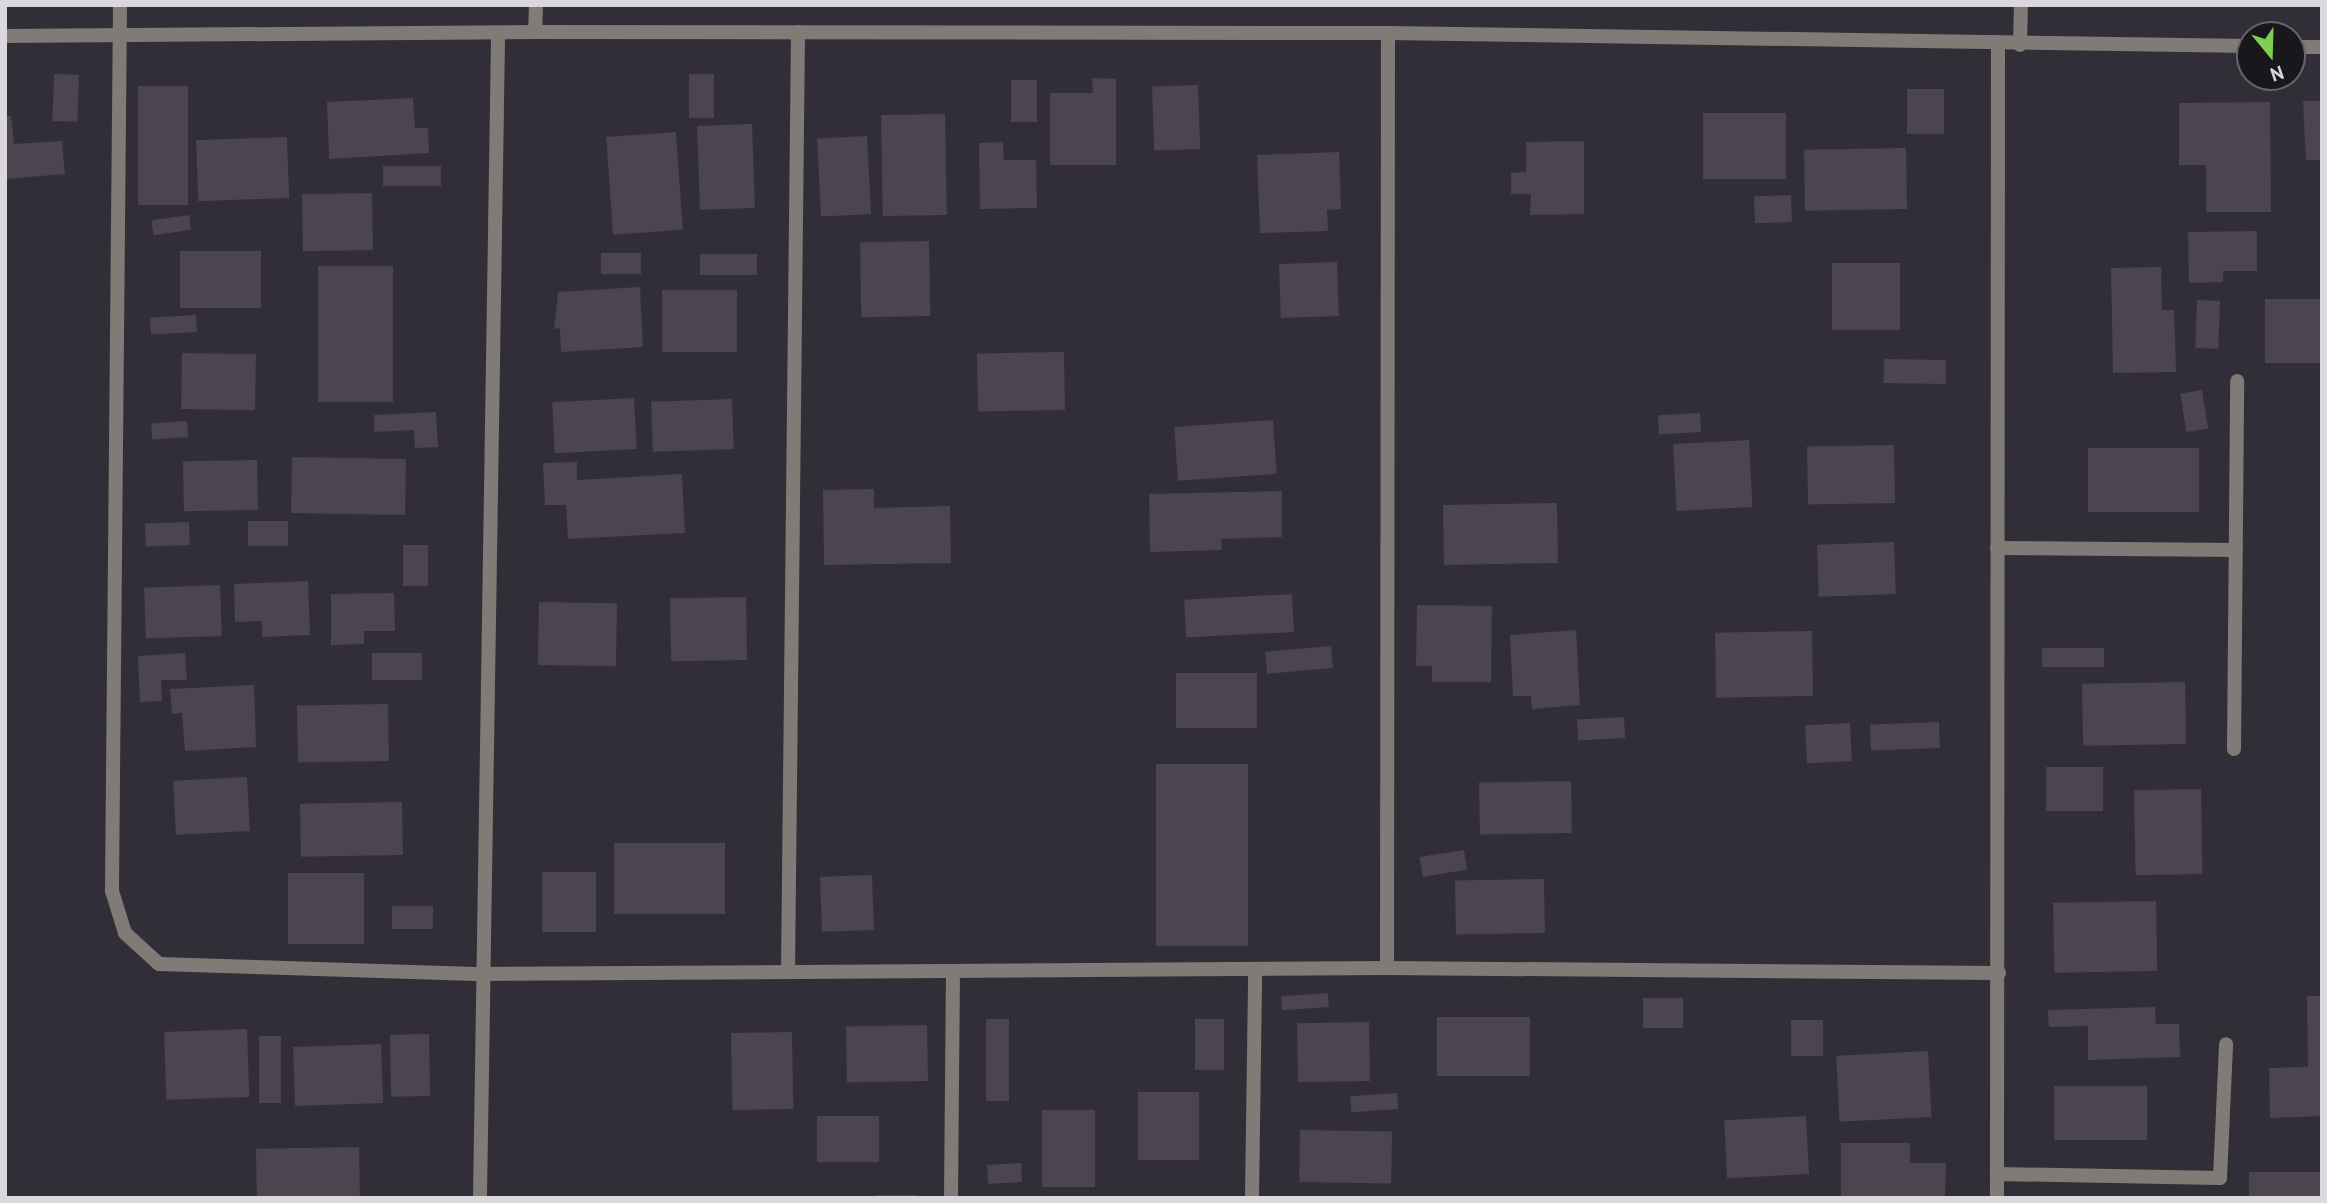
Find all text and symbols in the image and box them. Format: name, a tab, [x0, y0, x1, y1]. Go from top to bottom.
north arrow	[2236, 21, 2306, 91]
text: N	[2267, 61, 2287, 87]

